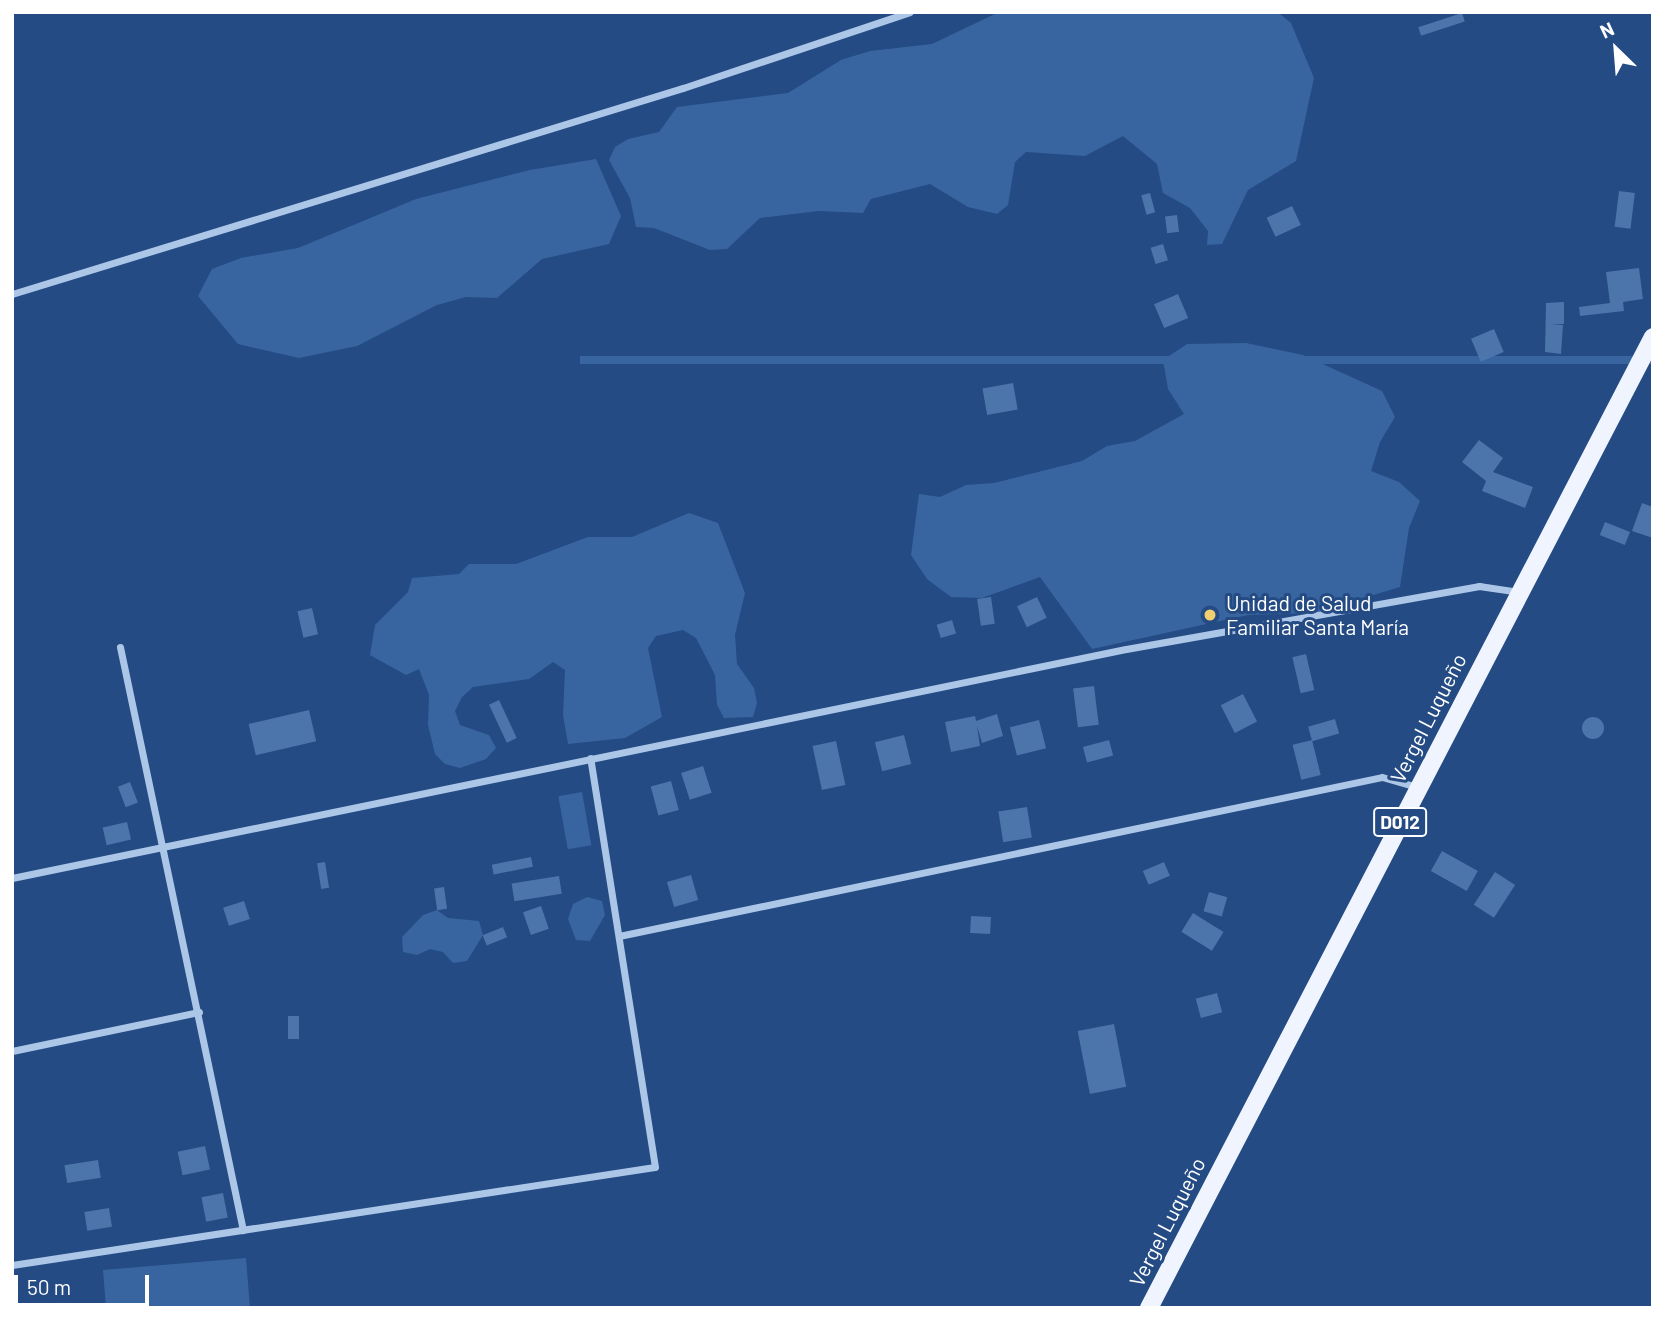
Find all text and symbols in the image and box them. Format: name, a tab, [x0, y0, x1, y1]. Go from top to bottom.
north arrow	[1581, 14, 1651, 84]
text: N	[1596, 16, 1617, 43]
place label: Unidad de Salud Familiar Santa María	[1226, 590, 1409, 640]
marker: Unidad de Salud Familiar Santa María	[1200, 605, 1220, 625]
street label: Vergel Luqueño	[1385, 649, 1471, 787]
road number: D012	[1372, 806, 1428, 838]
street label: Vergel Luqueño	[1124, 1153, 1210, 1291]
scale bar	[18, 1260, 152, 1304]
text: 50 m	[27, 1274, 71, 1299]

